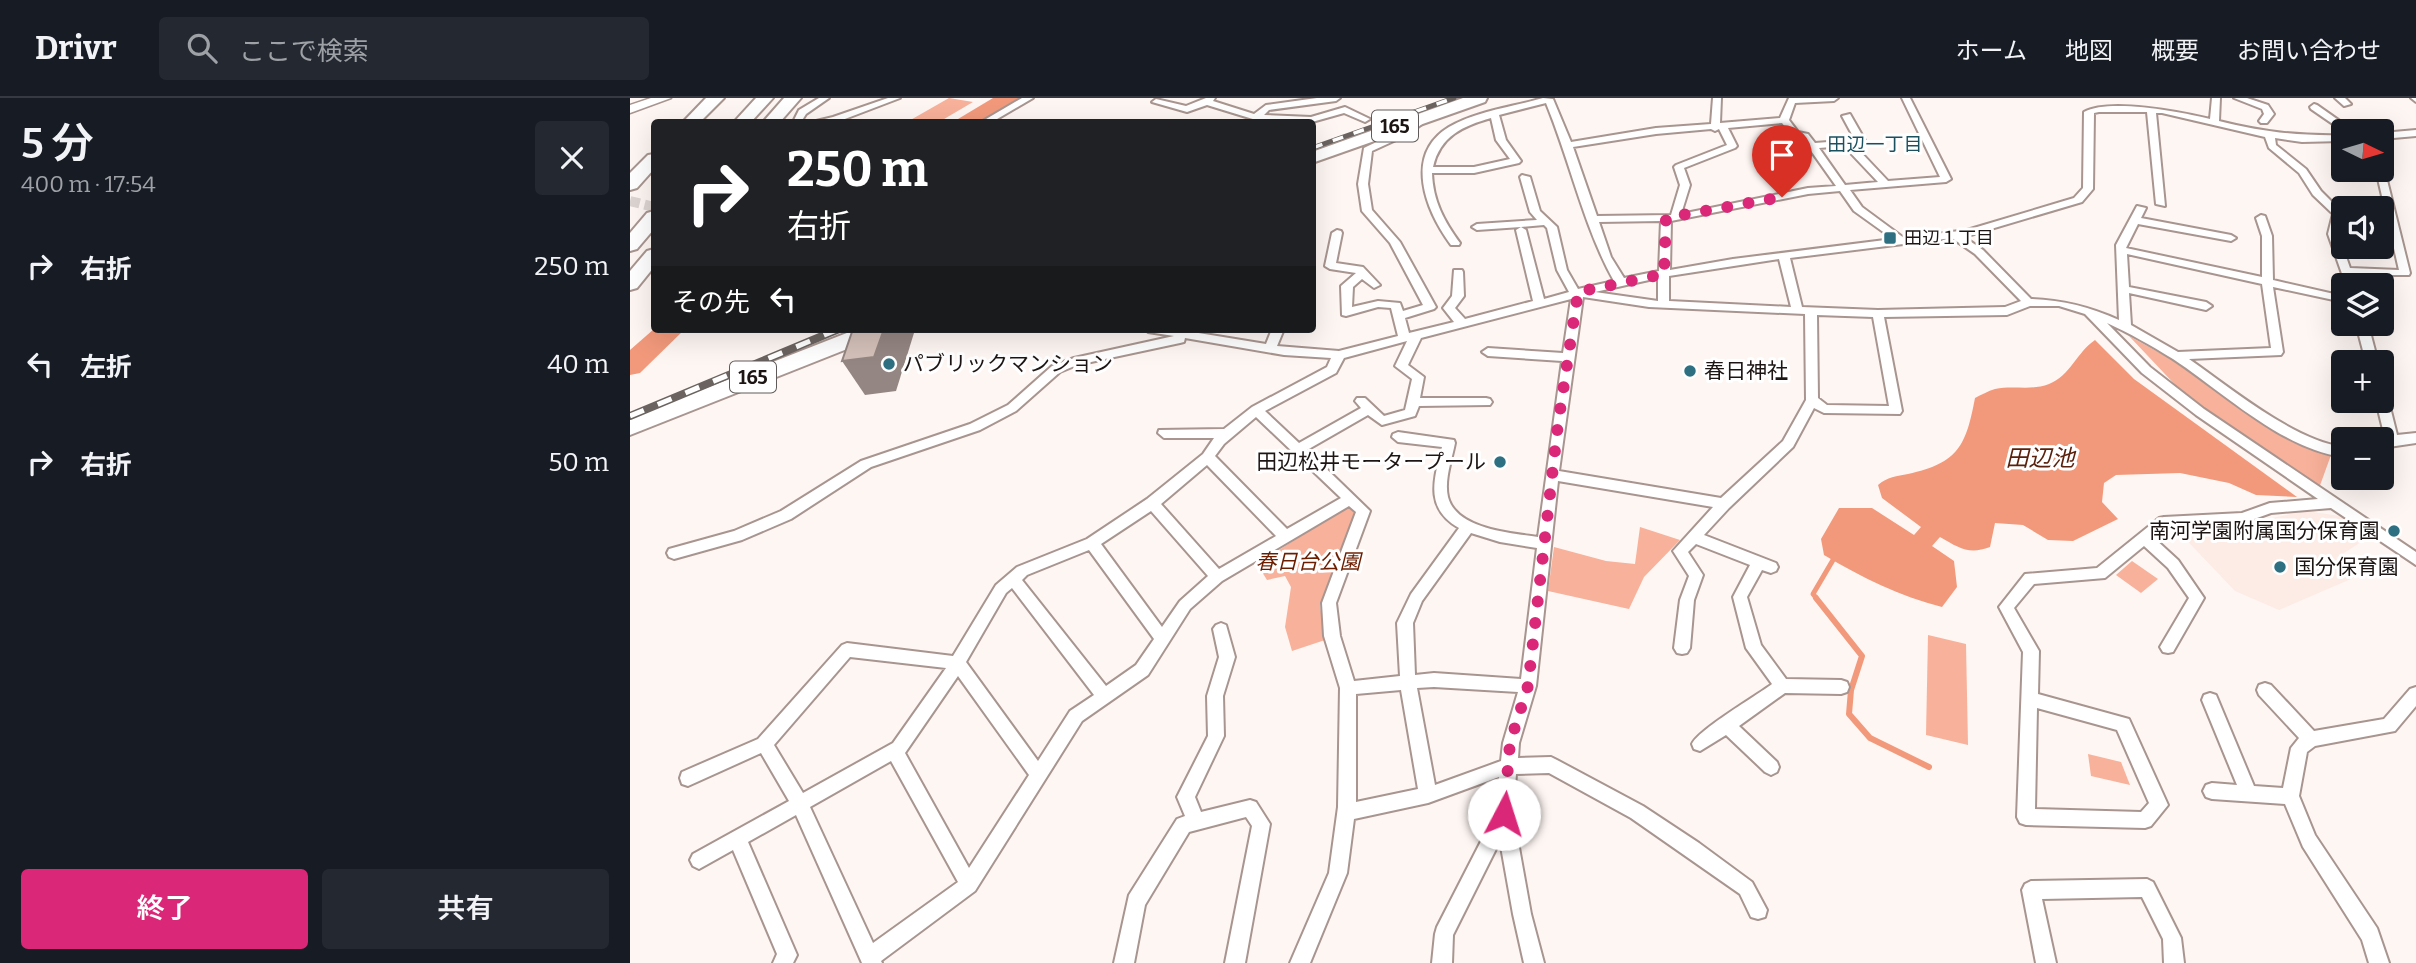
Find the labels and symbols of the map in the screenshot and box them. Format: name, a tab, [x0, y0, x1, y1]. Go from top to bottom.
road number: 165	[1372, 110, 1418, 142]
north arrow	[2331, 119, 2394, 182]
pin	[1752, 125, 1812, 197]
district label: 田辺一丁目	[1827, 133, 1923, 156]
place label: 田辺１丁目	[1904, 227, 1994, 249]
marker: 田辺１丁目	[1882, 230, 1898, 246]
place label: パブリックマンション	[903, 351, 1113, 377]
marker: パブリックマンション	[881, 356, 897, 372]
place label: 春日神社	[1704, 358, 1788, 384]
road number: 165	[730, 362, 776, 392]
marker: 春日神社	[1682, 363, 1698, 379]
water label: 田辺池	[2006, 444, 2077, 472]
place label: 田辺松井モータープール	[1256, 449, 1486, 475]
marker: 田辺松井モータープール	[1492, 454, 1508, 470]
place label: 南河学園附属国分保育園	[2149, 518, 2380, 544]
marker: 南河学園附属国分保育園	[2386, 523, 2402, 539]
park label: 春日台公園	[1256, 549, 1363, 575]
place label: 国分保育園	[2294, 554, 2399, 580]
marker: 国分保育園	[2272, 559, 2288, 575]
position arrow	[1467, 777, 1541, 851]

